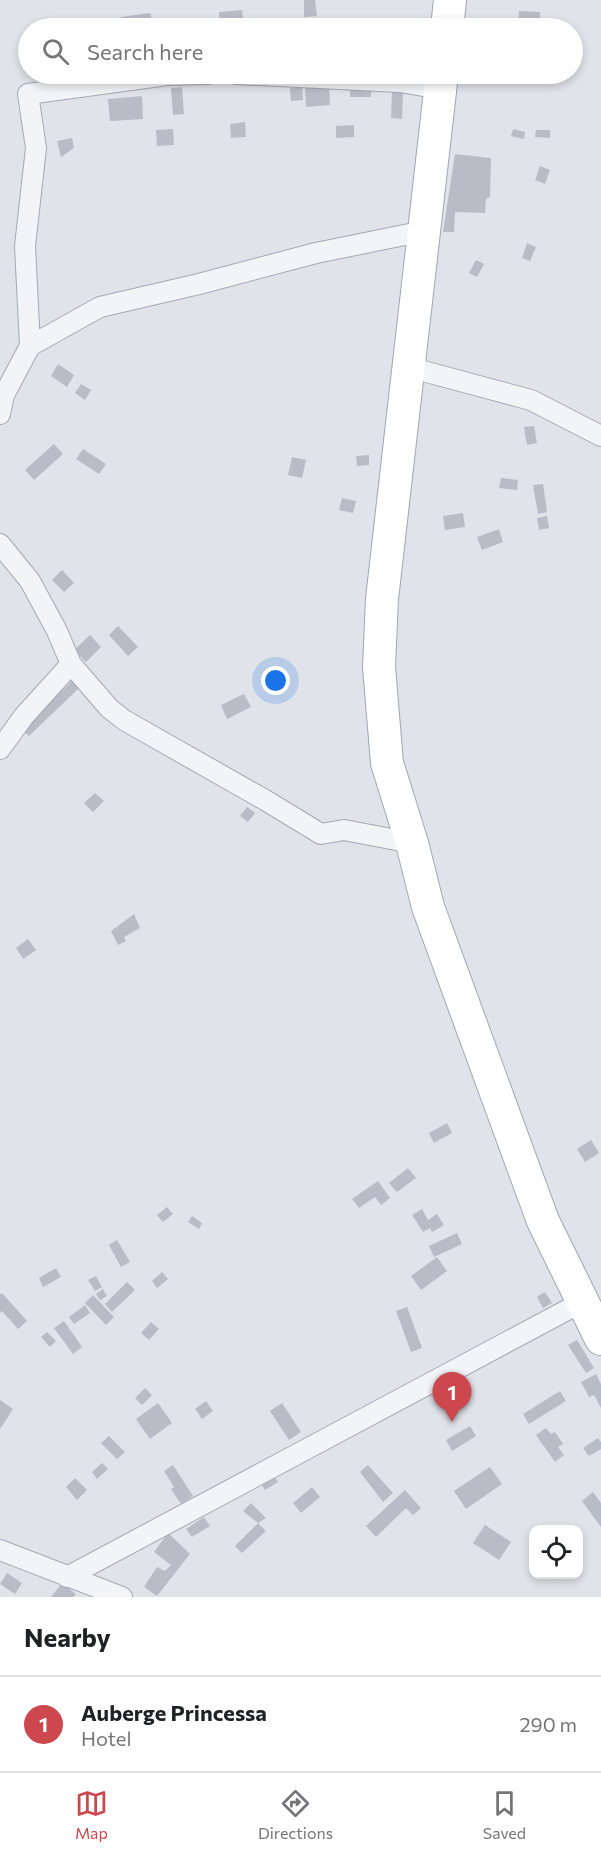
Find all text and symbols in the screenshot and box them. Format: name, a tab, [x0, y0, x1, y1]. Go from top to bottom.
search box	[18, 18, 583, 84]
icon: search	[39, 35, 72, 68]
text: Search here	[87, 38, 203, 65]
your location	[261, 666, 290, 695]
pin: 1	[432, 1372, 472, 1422]
map controls	[529, 1525, 583, 1579]
button: locate	[529, 1525, 583, 1579]
text: Nearby	[24, 1621, 111, 1652]
text: Auberge Princessa	[81, 1699, 267, 1726]
text: 1	[39, 1712, 48, 1736]
text: 290 m	[519, 1712, 577, 1736]
text: Hotel	[81, 1726, 131, 1750]
tab: Map	[75, 1787, 108, 1842]
tab: Directions	[258, 1787, 333, 1842]
tab: Saved	[483, 1787, 526, 1842]

